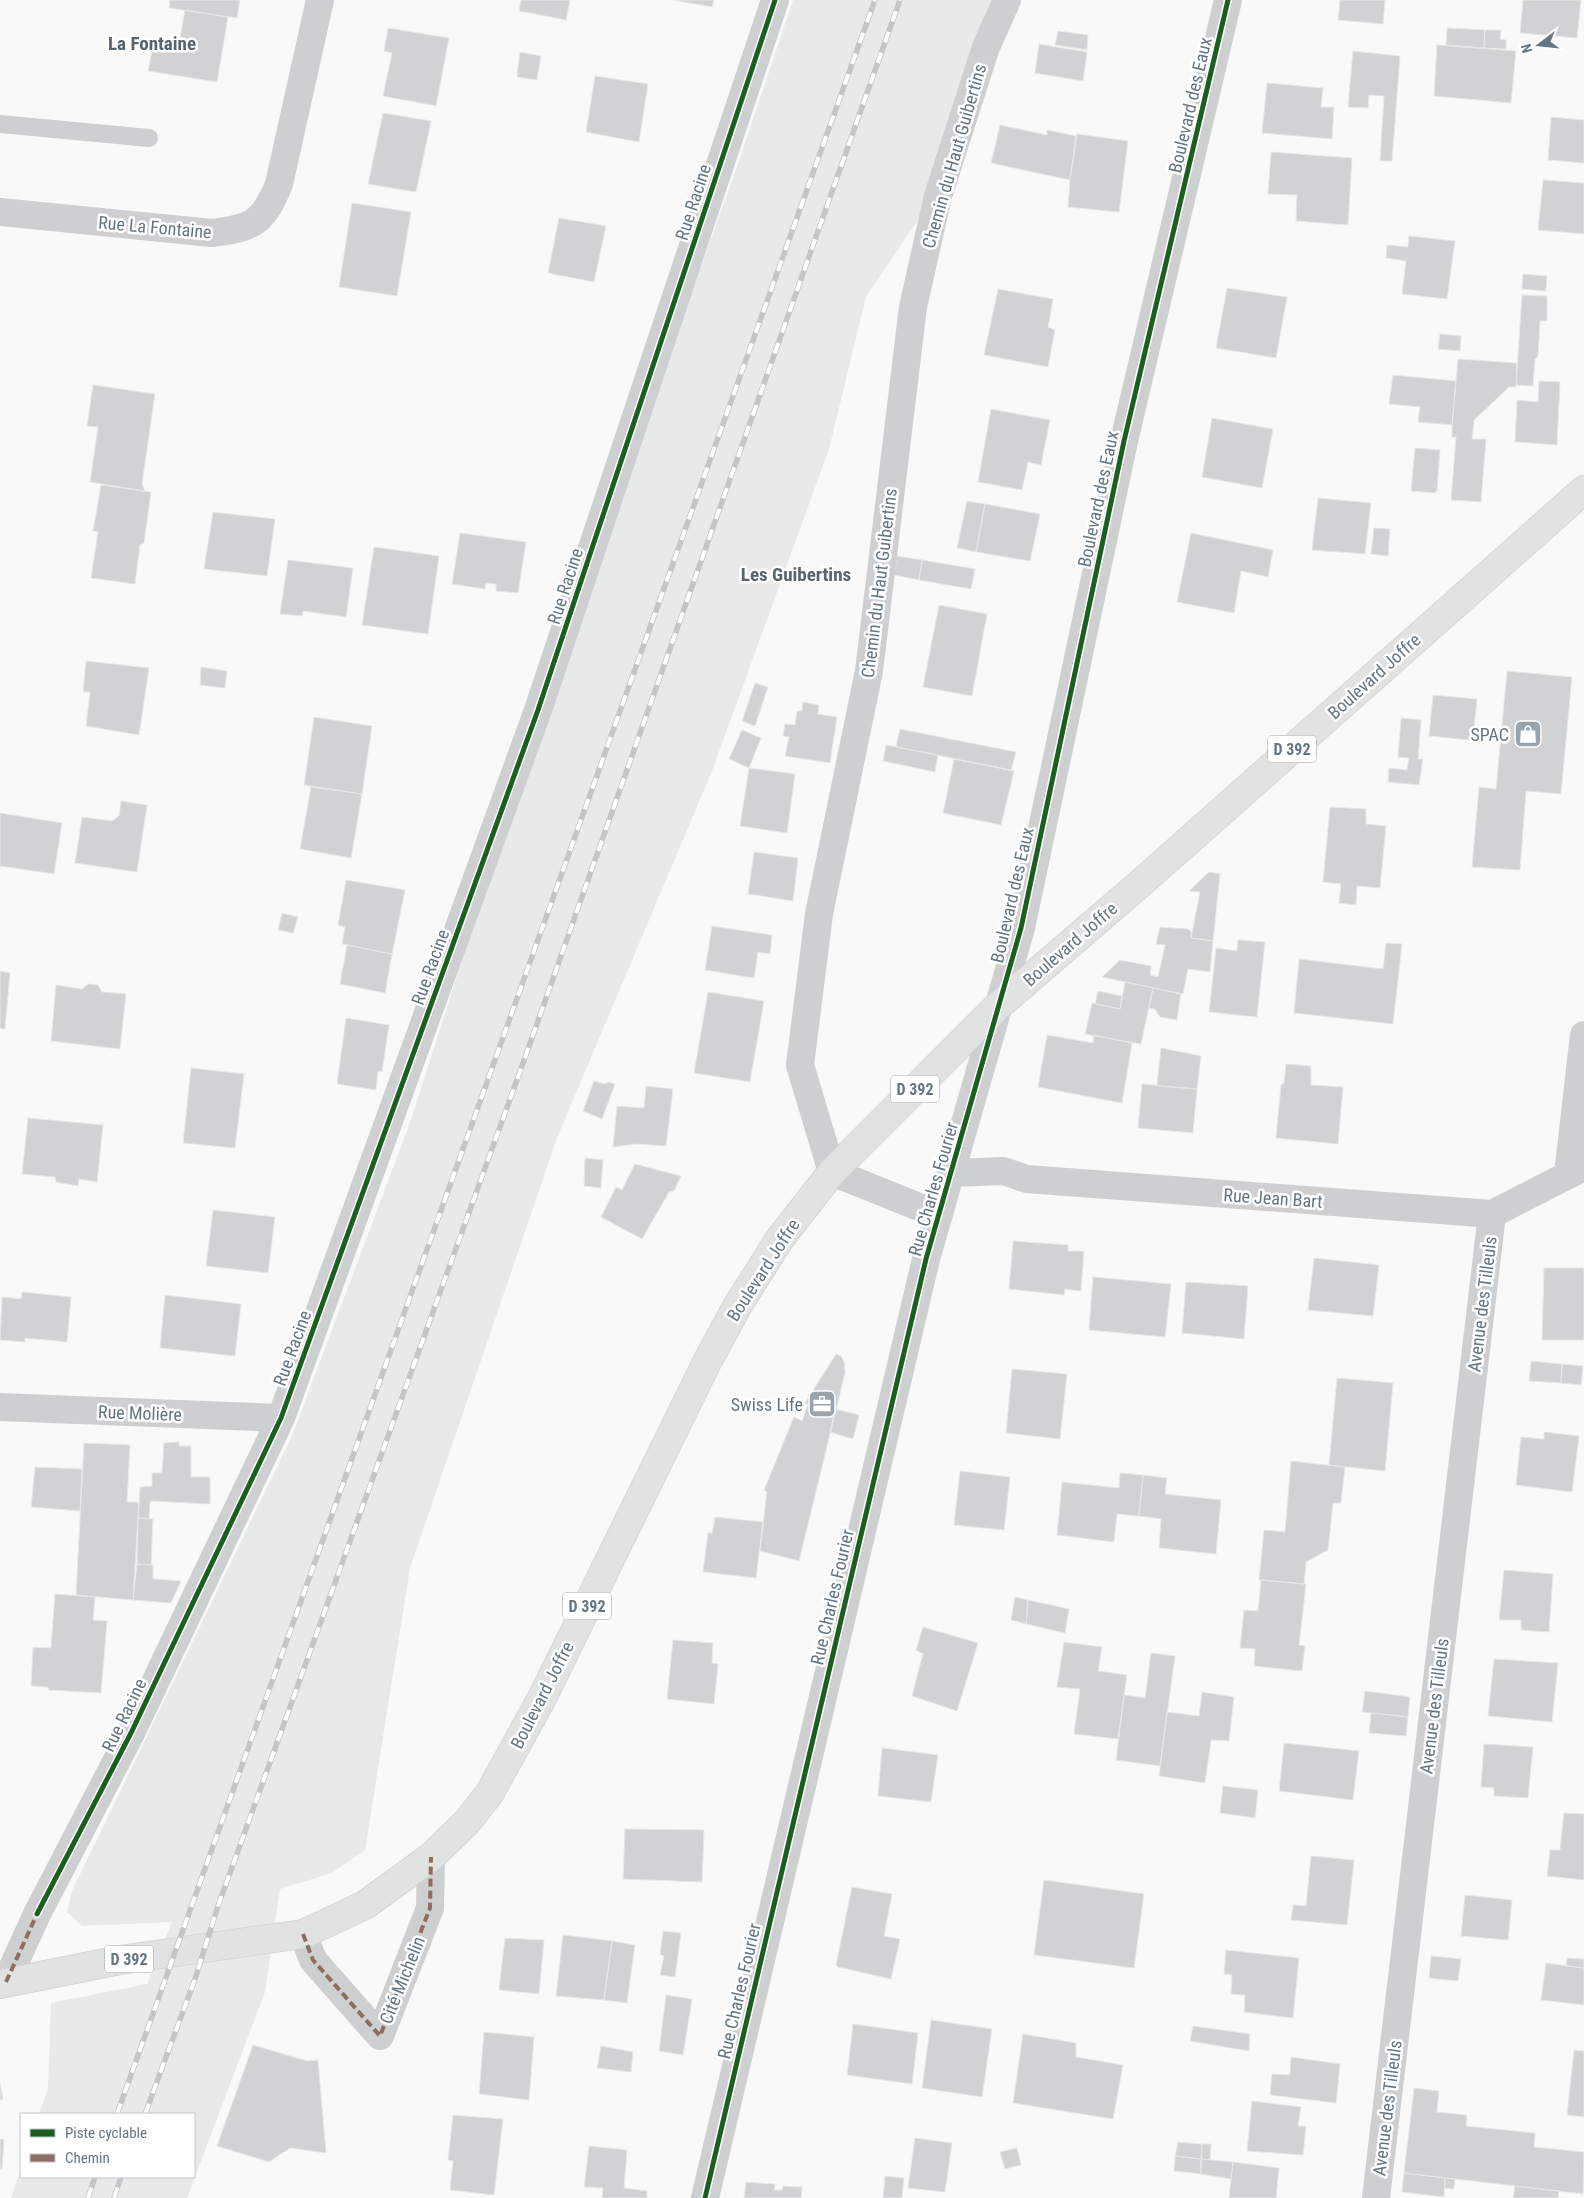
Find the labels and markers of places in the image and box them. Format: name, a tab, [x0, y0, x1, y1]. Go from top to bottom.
shop icon: SPAC	[1513, 719, 1543, 749]
place label: SPAC	[1470, 724, 1509, 745]
office icon: Swiss Life	[807, 1389, 837, 1419]
place label: Swiss Life	[731, 1394, 803, 1415]

